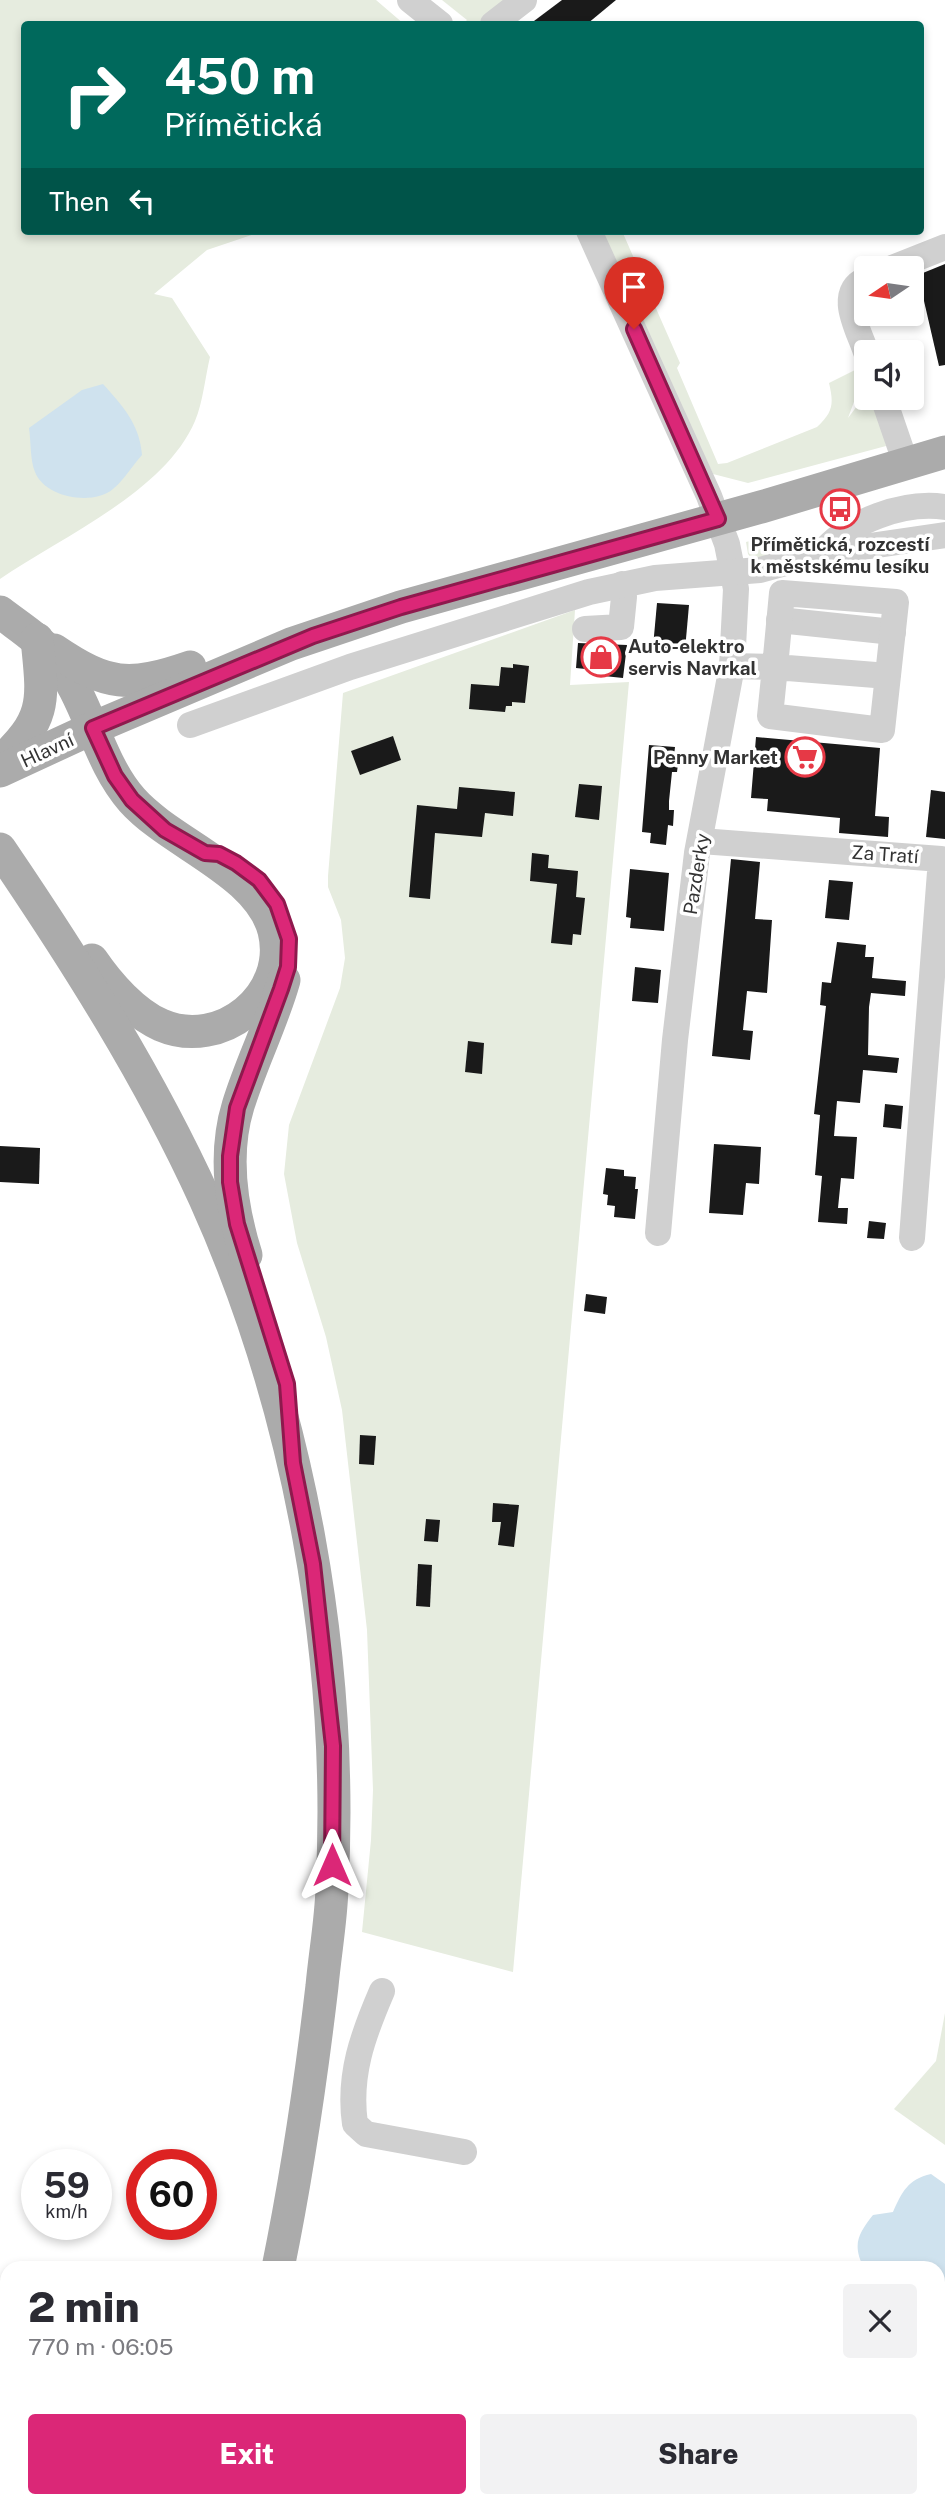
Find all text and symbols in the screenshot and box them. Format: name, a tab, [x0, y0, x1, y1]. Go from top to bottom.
text: 450 m	[164, 47, 315, 105]
icon: right	[49, 49, 140, 140]
text: Přímětická	[164, 106, 323, 143]
icon: left	[123, 182, 161, 220]
text: Then	[49, 186, 109, 217]
north arrow	[854, 256, 924, 326]
map controls	[854, 256, 924, 410]
pin	[604, 257, 664, 329]
icon: arrive	[615, 268, 653, 306]
button: sound	[854, 340, 924, 410]
bus stop icon: Přímětická, rozcestí k městskému lesíku	[819, 488, 861, 530]
place label: Přímětická, rozcestí k městskému lesíku	[750, 533, 930, 577]
place label: Auto-elektro servis Navrkal	[628, 635, 757, 679]
shop icon: Auto-elektro servis Navrkal	[580, 636, 622, 678]
street label: Hlavní	[17, 728, 77, 772]
supermarket icon: Penny Market	[784, 736, 826, 778]
place label: Penny Market	[653, 746, 778, 768]
street label: Pazderky	[679, 832, 713, 916]
street label: Za Tratí	[851, 841, 920, 867]
position arrow	[295, 1828, 369, 1902]
speed limit sign: 60	[126, 2149, 217, 2240]
text: 59	[43, 2165, 90, 2206]
text: km/h	[45, 2201, 88, 2222]
text: 2 min	[28, 2282, 140, 2331]
button: close	[843, 2284, 917, 2358]
text: 770 m · 06:05	[28, 2333, 174, 2360]
button: Exit	[28, 2414, 466, 2494]
button: Share	[480, 2414, 917, 2494]

